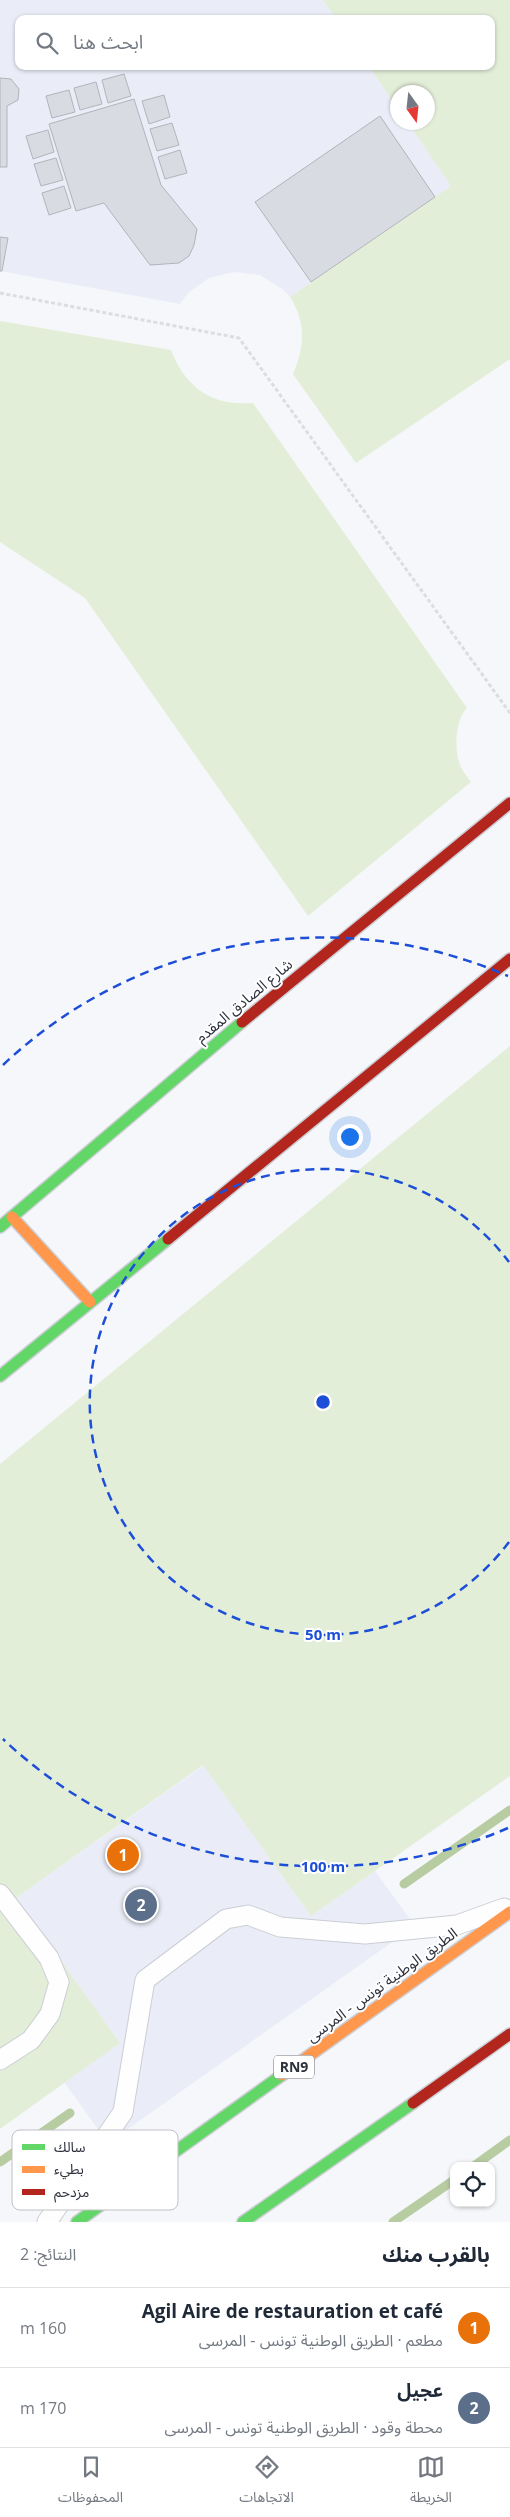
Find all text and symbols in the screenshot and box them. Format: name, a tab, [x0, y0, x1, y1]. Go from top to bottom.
search box	[15, 15, 495, 70]
icon: search	[33, 29, 61, 57]
text: ابحث هنا	[73, 29, 143, 55]
north arrow	[390, 85, 435, 130]
street label: شارع الصادق المقدم	[191, 954, 298, 1049]
your location	[337, 1124, 363, 1150]
centre of rings	[314, 1393, 332, 1411]
text: 50 m	[305, 1624, 341, 1644]
pin: 1	[107, 1836, 139, 1874]
text: 100 m	[301, 1856, 345, 1876]
pin: 2	[125, 1886, 157, 1924]
street label: الطريق الوطنية تونس - المرسى	[302, 1922, 462, 2047]
road number: RN9	[274, 2056, 314, 2078]
legend	[12, 2130, 178, 2210]
text: سالك	[54, 2137, 86, 2156]
text: بطيء	[54, 2159, 84, 2180]
map controls	[450, 2162, 495, 2207]
button: locate	[450, 2162, 495, 2207]
text: مزدحم	[54, 2182, 89, 2203]
text: بالقرب منك	[382, 2240, 490, 2268]
text: النتائج: 2	[20, 2243, 76, 2265]
text: Agil Aire de restauration et café	[142, 2298, 443, 2324]
text: 160 m	[20, 2317, 66, 2339]
text: 1	[469, 2317, 479, 2339]
text: مطعم · الطريق الوطنية تونس - المرسى	[199, 2329, 443, 2351]
text: عجيل	[397, 2377, 443, 2403]
text: 170 m	[20, 2397, 66, 2419]
text: 2	[469, 2397, 479, 2419]
text: محطة وقود · الطريق الوطنية تونس - المرسى	[165, 2416, 443, 2438]
tab: المحفوظات	[58, 2453, 123, 2512]
tab: الاتجاهات	[239, 2453, 294, 2512]
tab: الخريطة	[410, 2453, 452, 2512]

